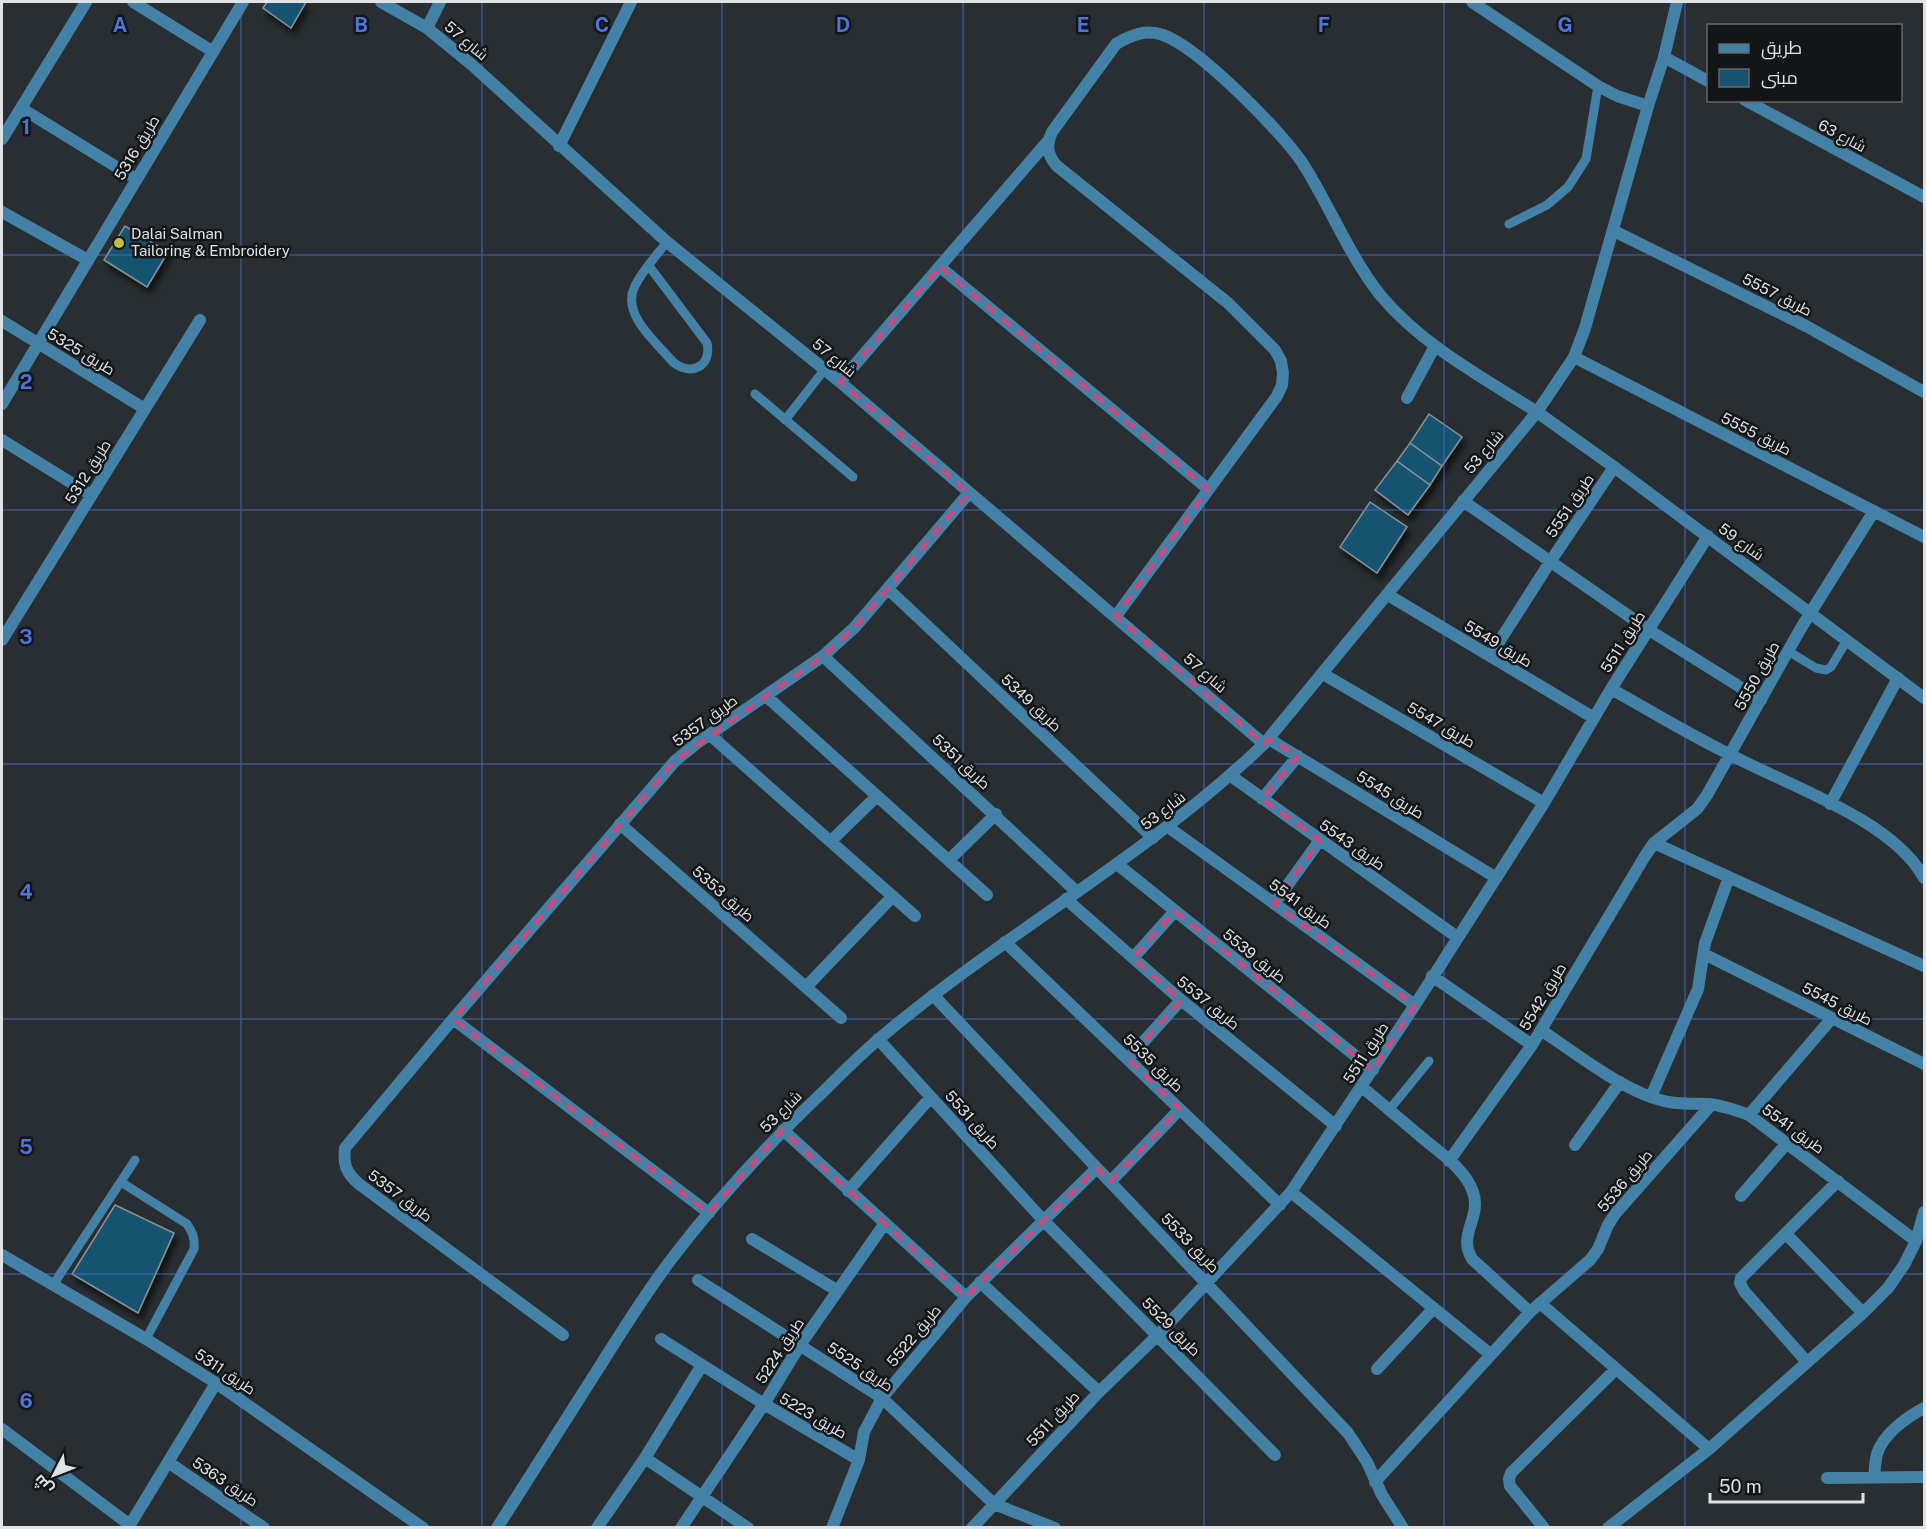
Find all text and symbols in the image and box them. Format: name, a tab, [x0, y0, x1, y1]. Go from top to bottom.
text: A	[113, 13, 127, 37]
text: B	[354, 13, 368, 37]
text: C	[595, 13, 609, 37]
text: D	[836, 13, 850, 37]
text: E	[1077, 13, 1089, 37]
text: F	[1318, 13, 1330, 37]
text: G	[1557, 13, 1573, 37]
street label: شارع 57	[439, 18, 491, 66]
legend	[1707, 24, 1902, 102]
text: طريق	[1761, 37, 1802, 60]
text: مبنى	[1761, 67, 1798, 89]
street label: طريق 5316	[111, 112, 164, 184]
text: 1	[22, 115, 30, 139]
street label: شارع 63	[1814, 116, 1869, 158]
place label: Dalai Salman Tailoring & Embroidery	[131, 225, 290, 259]
marker: Dalai Salman Tailoring & Embroidery	[112, 236, 126, 250]
street label: طريق 5557	[1739, 270, 1815, 321]
street label: طريق 5325	[43, 325, 118, 380]
street label: شارع 57	[807, 335, 860, 383]
text: 2	[20, 370, 32, 394]
street label: طريق 5555	[1717, 409, 1794, 460]
street label: شارع 53	[1460, 426, 1509, 479]
street label: طريق 5312	[61, 437, 116, 508]
street label: طريق 5551	[1542, 471, 1599, 542]
street label: شارع 59	[1714, 520, 1767, 566]
street label: طريق 5511	[1597, 608, 1650, 677]
street label: طريق 5549	[1460, 617, 1535, 672]
text: 3	[19, 625, 33, 649]
street label: طريق 5550	[1731, 638, 1784, 714]
street label: شارع 57	[1178, 649, 1230, 698]
street label: طريق 5349	[996, 671, 1065, 736]
street label: طريق 5357	[669, 691, 741, 751]
street label: طريق 5547	[1403, 698, 1478, 753]
street label: طريق 5351	[928, 731, 994, 794]
street label: طريق 5545	[1352, 767, 1427, 824]
street label: شارع 53	[1137, 788, 1190, 836]
street label: طريق 5543	[1315, 816, 1388, 875]
street label: طريق 5353	[688, 862, 758, 926]
street label: طريق 5541	[1265, 875, 1335, 933]
text: 4	[19, 880, 33, 904]
street label: طريق 5539	[1218, 925, 1289, 988]
street label: طريق 5542	[1516, 960, 1571, 1035]
street label: طريق 5537	[1172, 972, 1243, 1034]
street label: طريق 5545	[1799, 979, 1875, 1030]
street label: طريق 5511	[1340, 1019, 1393, 1088]
street label: طريق 5535	[1119, 1030, 1187, 1097]
street label: شارع 53	[756, 1087, 807, 1138]
street label: طريق 5531	[940, 1087, 1003, 1154]
street label: طريق 5541	[1758, 1100, 1828, 1158]
text: 5	[19, 1135, 33, 1159]
street label: طريق 5536	[1594, 1146, 1657, 1216]
street label: طريق 5357	[364, 1166, 436, 1227]
street label: طريق 5533	[1156, 1209, 1223, 1277]
street label: طريق 5529	[1137, 1294, 1204, 1361]
street label: طريق 5522	[883, 1301, 946, 1371]
street label: طريق 5224	[752, 1315, 809, 1388]
street label: طريق 5525	[823, 1338, 896, 1396]
street label: طريق 5311	[191, 1345, 259, 1400]
street label: طريق 5511	[1023, 1387, 1084, 1451]
text: 6	[19, 1389, 33, 1413]
street label: طريق 5223	[776, 1389, 850, 1443]
north arrow	[24, 1445, 84, 1505]
street label: طريق 5363	[188, 1453, 261, 1511]
scale bar	[1710, 1466, 1863, 1504]
text: ش	[29, 1471, 57, 1499]
text: 50 m	[1719, 1476, 1762, 1497]

